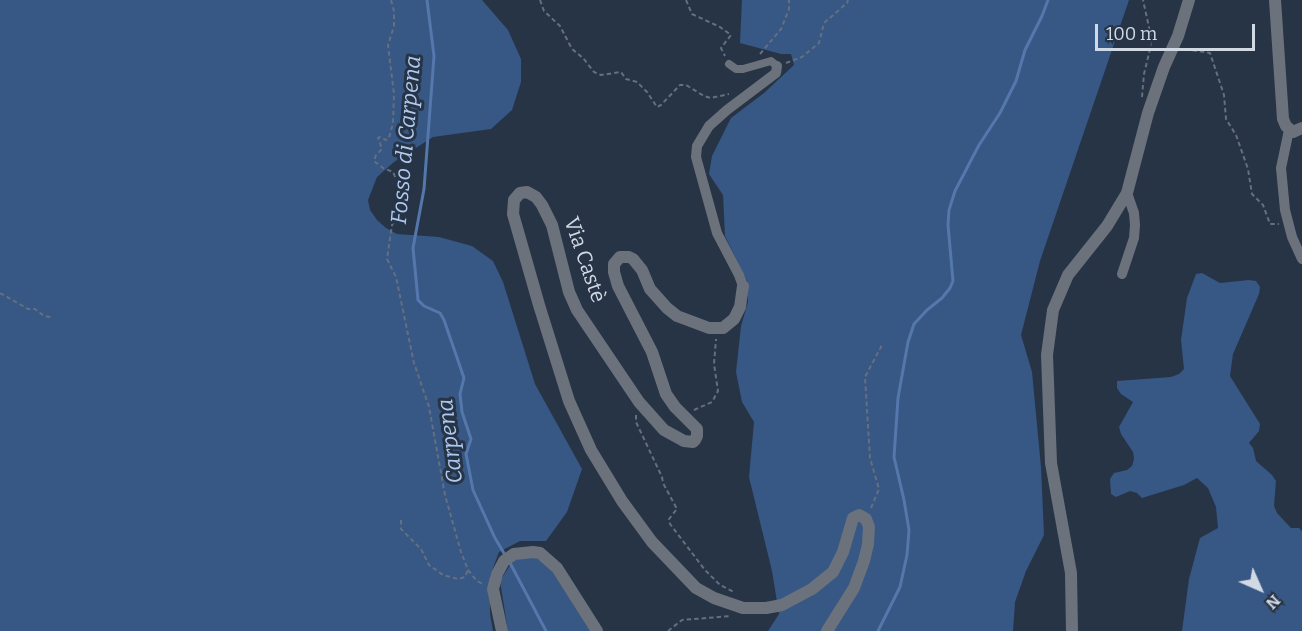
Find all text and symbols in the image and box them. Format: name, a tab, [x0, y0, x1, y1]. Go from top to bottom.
scale bar	[1098, 12, 1258, 50]
text: 100 m	[1106, 23, 1157, 45]
water label: Fosso di Carpena	[386, 55, 428, 225]
street label: Via Castè	[558, 214, 610, 306]
water label: Carpena	[433, 397, 469, 485]
north arrow	[1230, 559, 1290, 619]
text: N	[1262, 591, 1284, 613]

